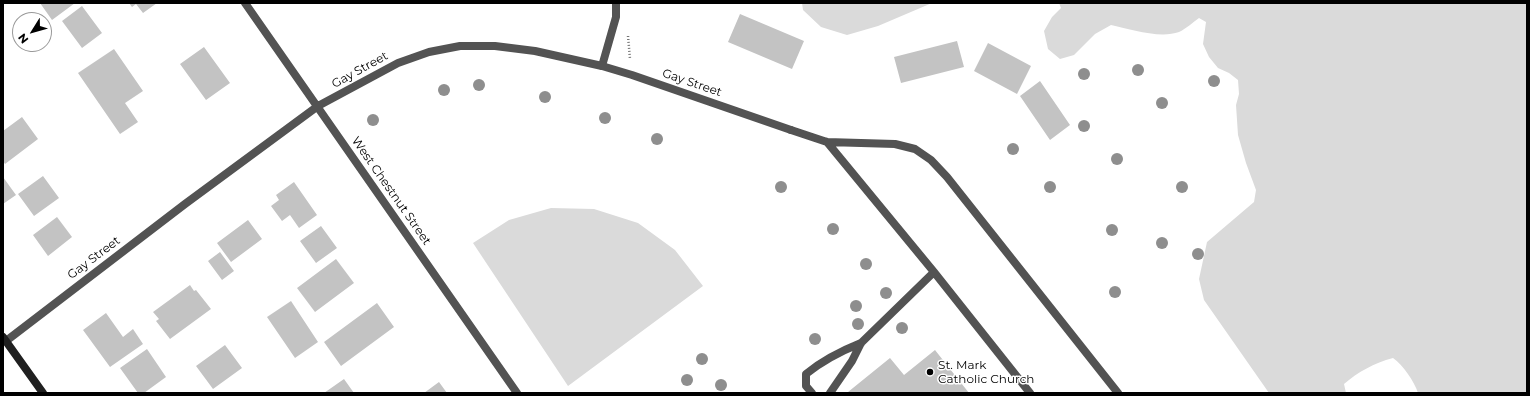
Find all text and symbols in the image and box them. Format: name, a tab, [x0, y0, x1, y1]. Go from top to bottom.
north arrow	[12, 12, 52, 52]
text: N	[15, 31, 31, 46]
street label: Gay Street	[329, 49, 391, 91]
street label: Gay Street	[660, 66, 724, 100]
street label: West Chestnut Street	[348, 134, 434, 248]
street label: Gay Street	[65, 234, 123, 282]
place label: St. Mark Catholic Church	[938, 358, 1034, 386]
marker: St. Mark Catholic Church	[925, 367, 935, 377]

